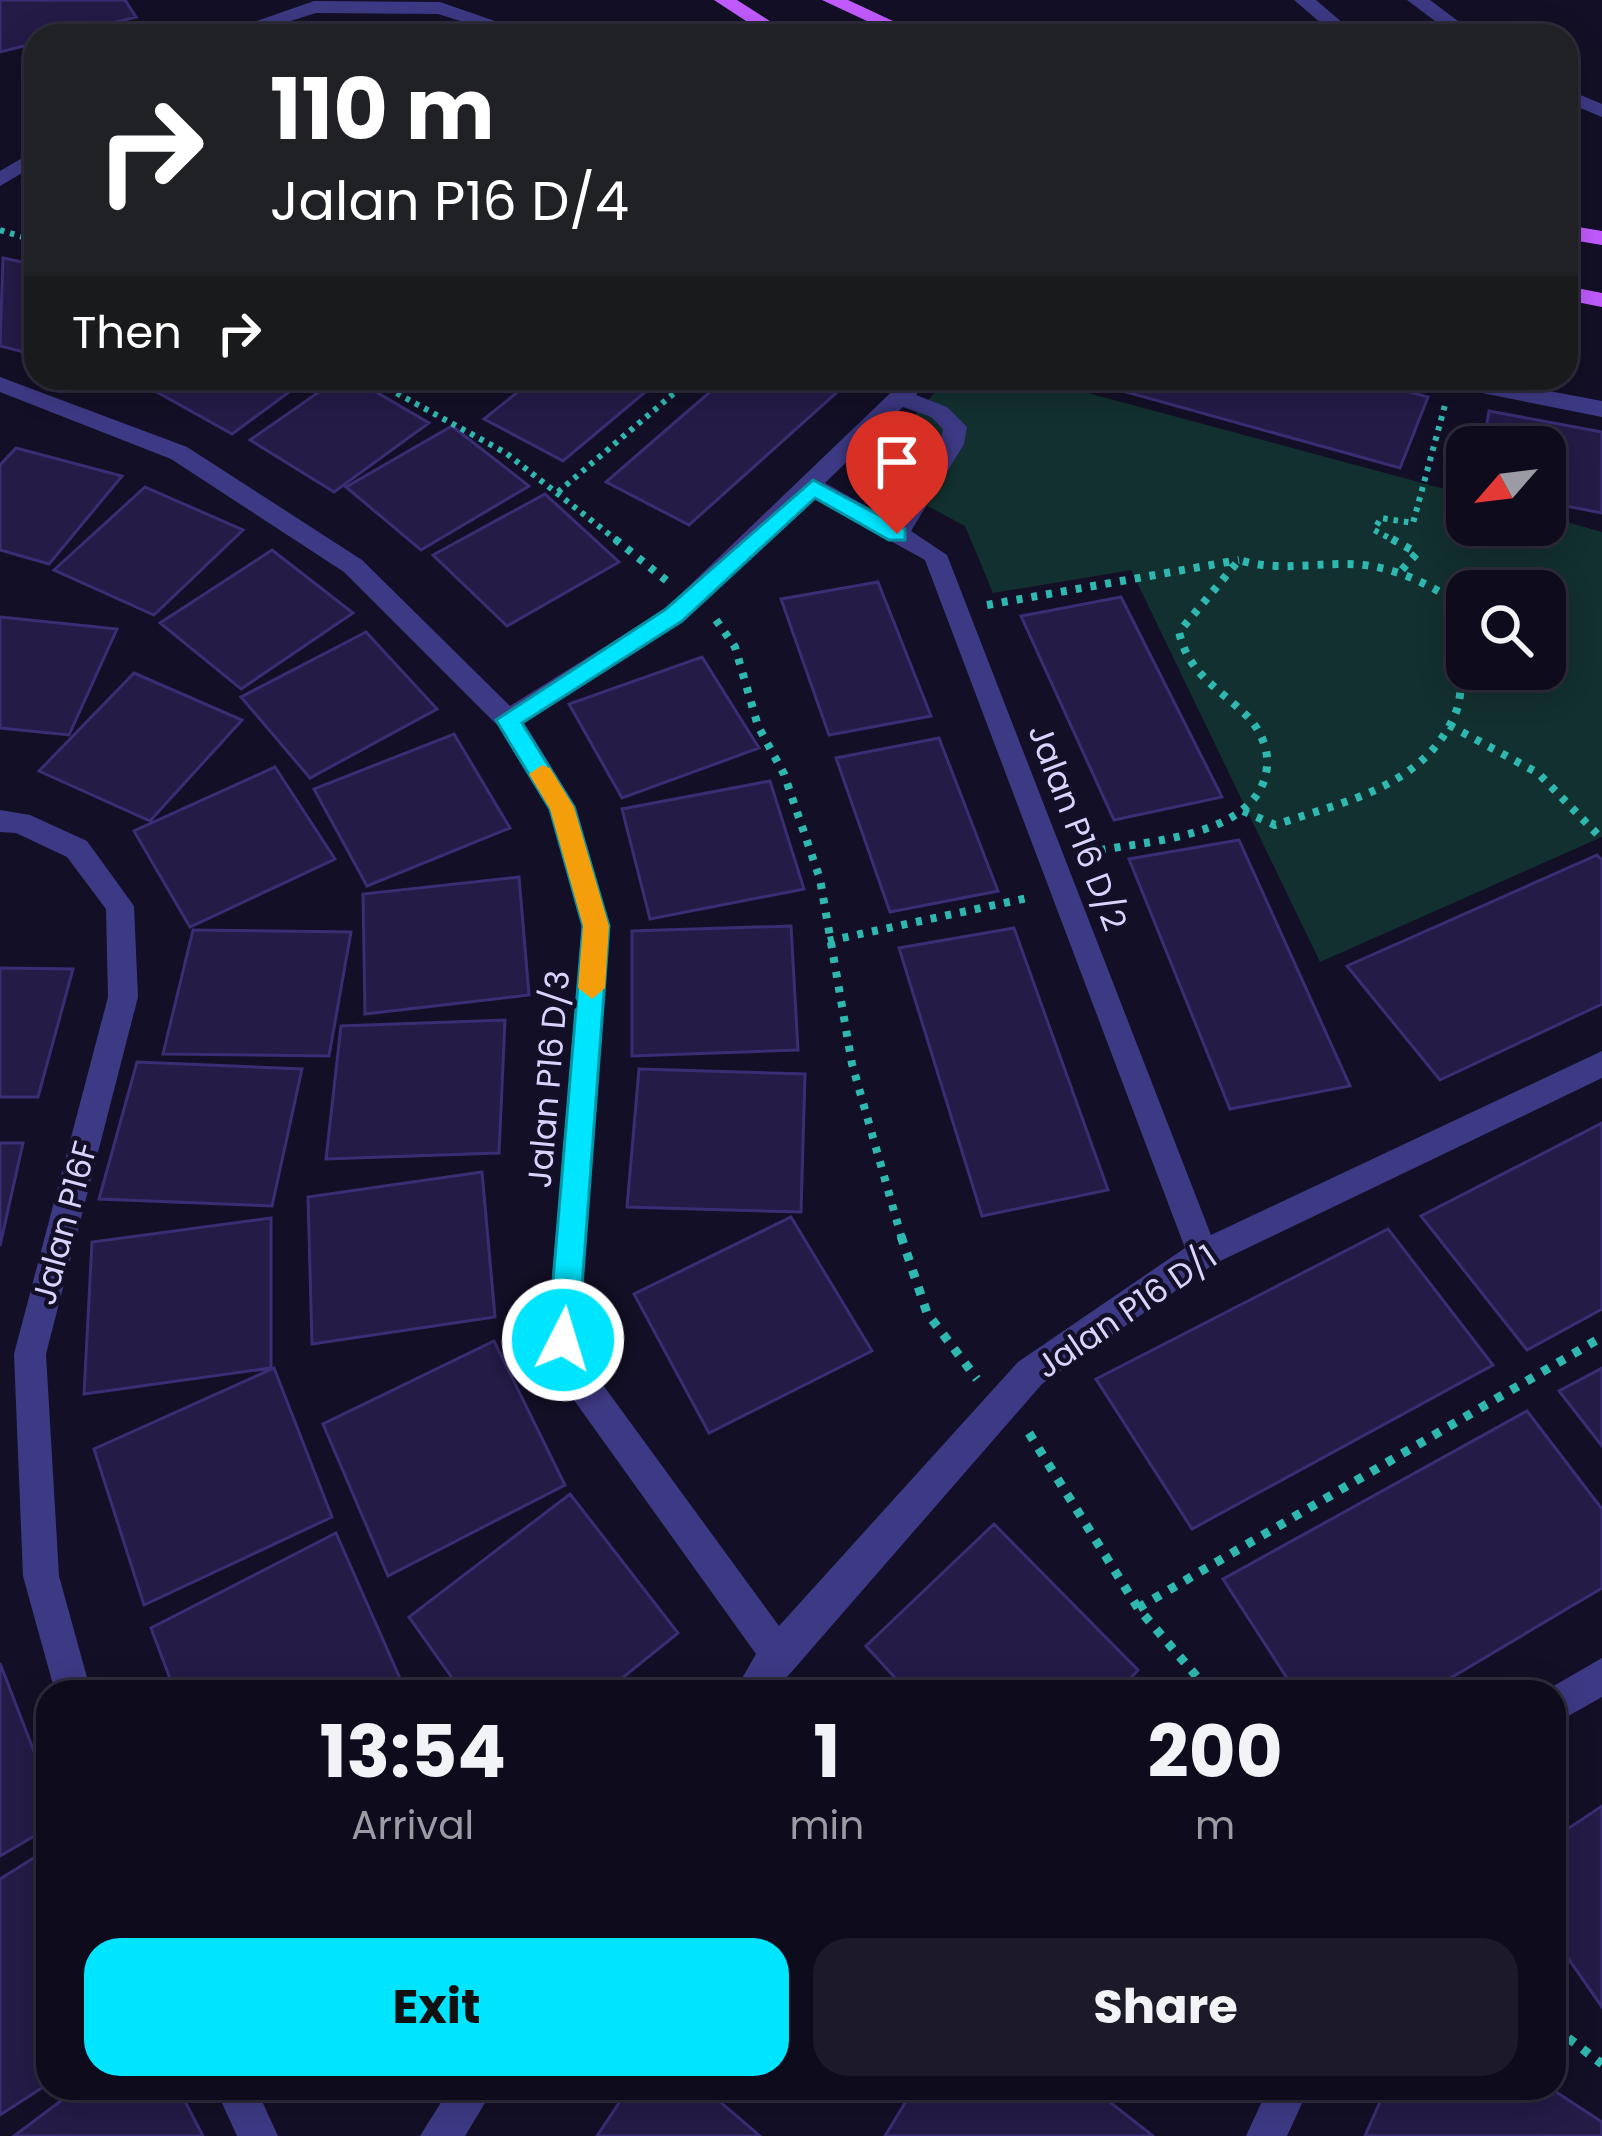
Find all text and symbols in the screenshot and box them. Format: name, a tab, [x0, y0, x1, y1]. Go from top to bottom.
text: 110 m	[270, 51, 495, 168]
icon: right	[72, 72, 228, 228]
text: Jalan P16 D/4	[270, 163, 629, 239]
icon: right	[206, 300, 272, 366]
text: Then	[72, 301, 182, 364]
pin	[846, 411, 948, 534]
north arrow	[1446, 426, 1566, 546]
map controls	[1446, 426, 1566, 690]
icon: arrive	[864, 429, 930, 495]
button: search	[1446, 570, 1566, 690]
street label: Jalan P16 D/2	[1017, 717, 1138, 937]
street label: Jalan P16 D/3	[516, 968, 581, 1190]
street label: Jalan P16F	[20, 1136, 109, 1310]
street label: Jalan P16 D/1	[1026, 1233, 1226, 1389]
position arrow	[500, 1277, 626, 1403]
text: 13:54	[319, 1701, 506, 1802]
text: 1	[813, 1701, 840, 1802]
text: 200	[1148, 1701, 1283, 1802]
text: Arrival	[351, 1798, 474, 1853]
text: min	[789, 1798, 864, 1853]
text: m	[1195, 1798, 1235, 1853]
button: Exit	[84, 1938, 789, 2076]
button: Share	[813, 1938, 1518, 2076]

